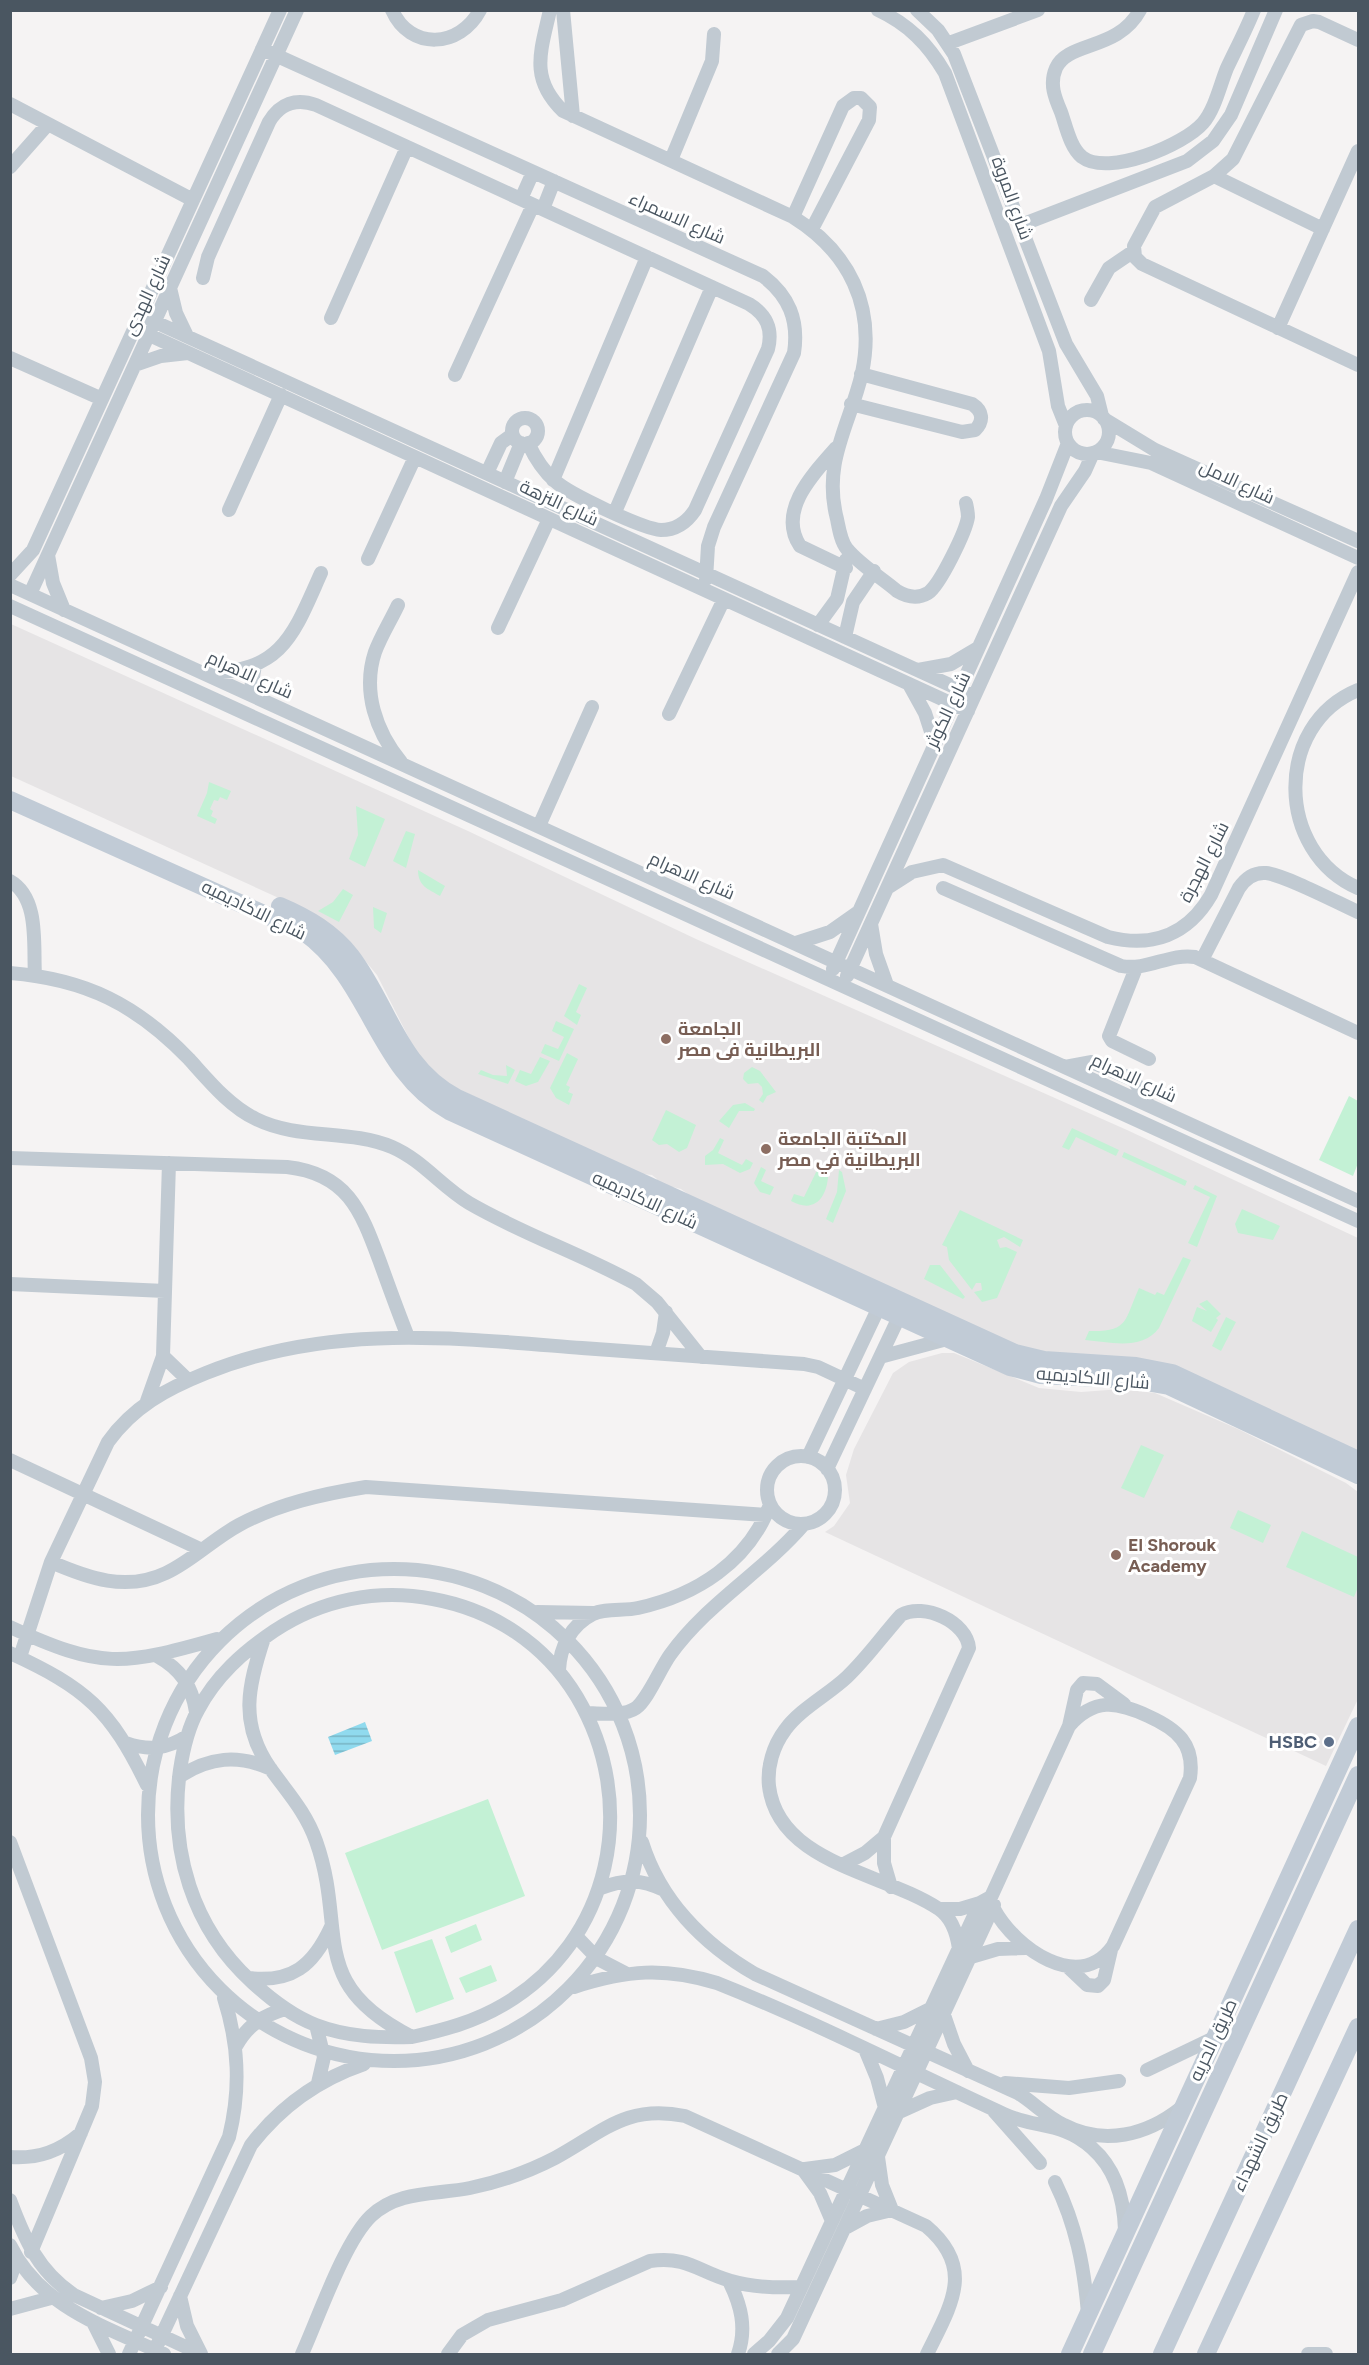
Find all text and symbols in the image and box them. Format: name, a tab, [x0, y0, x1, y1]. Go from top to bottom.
street label: شارع المروة	[986, 153, 1037, 243]
street label: شارع الاسمراء	[625, 187, 728, 250]
street label: شارع الهدى	[119, 251, 176, 339]
street label: شارع الامل	[1196, 455, 1278, 510]
street label: شارع النزهة	[516, 475, 602, 532]
street label: شارع الاهرام	[203, 646, 296, 705]
street label: شارع الكوثر	[920, 668, 976, 753]
street label: شارع الهجرة	[1174, 818, 1235, 907]
street label: شارع الاهرام	[645, 847, 738, 906]
street label: شارع الاكاديميه	[198, 875, 310, 946]
place label: الجامعة البريطانية فى مصر	[677, 1018, 821, 1061]
marker: الجامعة البريطانية فى مصر	[659, 1032, 673, 1046]
street label: شارع الاهرام	[1087, 1049, 1180, 1108]
place label: المكتبة الجامعة البريطانية في مصر	[777, 1128, 921, 1175]
marker: المكتبة الجامعة البريطانية في مصر	[759, 1142, 773, 1156]
street label: شارع الاكاديميه	[588, 1166, 701, 1235]
street label: شارع الاكاديميه	[1035, 1362, 1151, 1395]
place label: El Shorouk Academy	[1128, 1534, 1216, 1577]
marker: El Shorouk Academy	[1109, 1548, 1123, 1562]
place label: HSBC	[1269, 1731, 1317, 1753]
marker: HSBC	[1322, 1735, 1336, 1749]
street label: طريق الحريه	[1184, 1995, 1243, 2085]
street label: طريق الشهداء	[1227, 2089, 1293, 2196]

